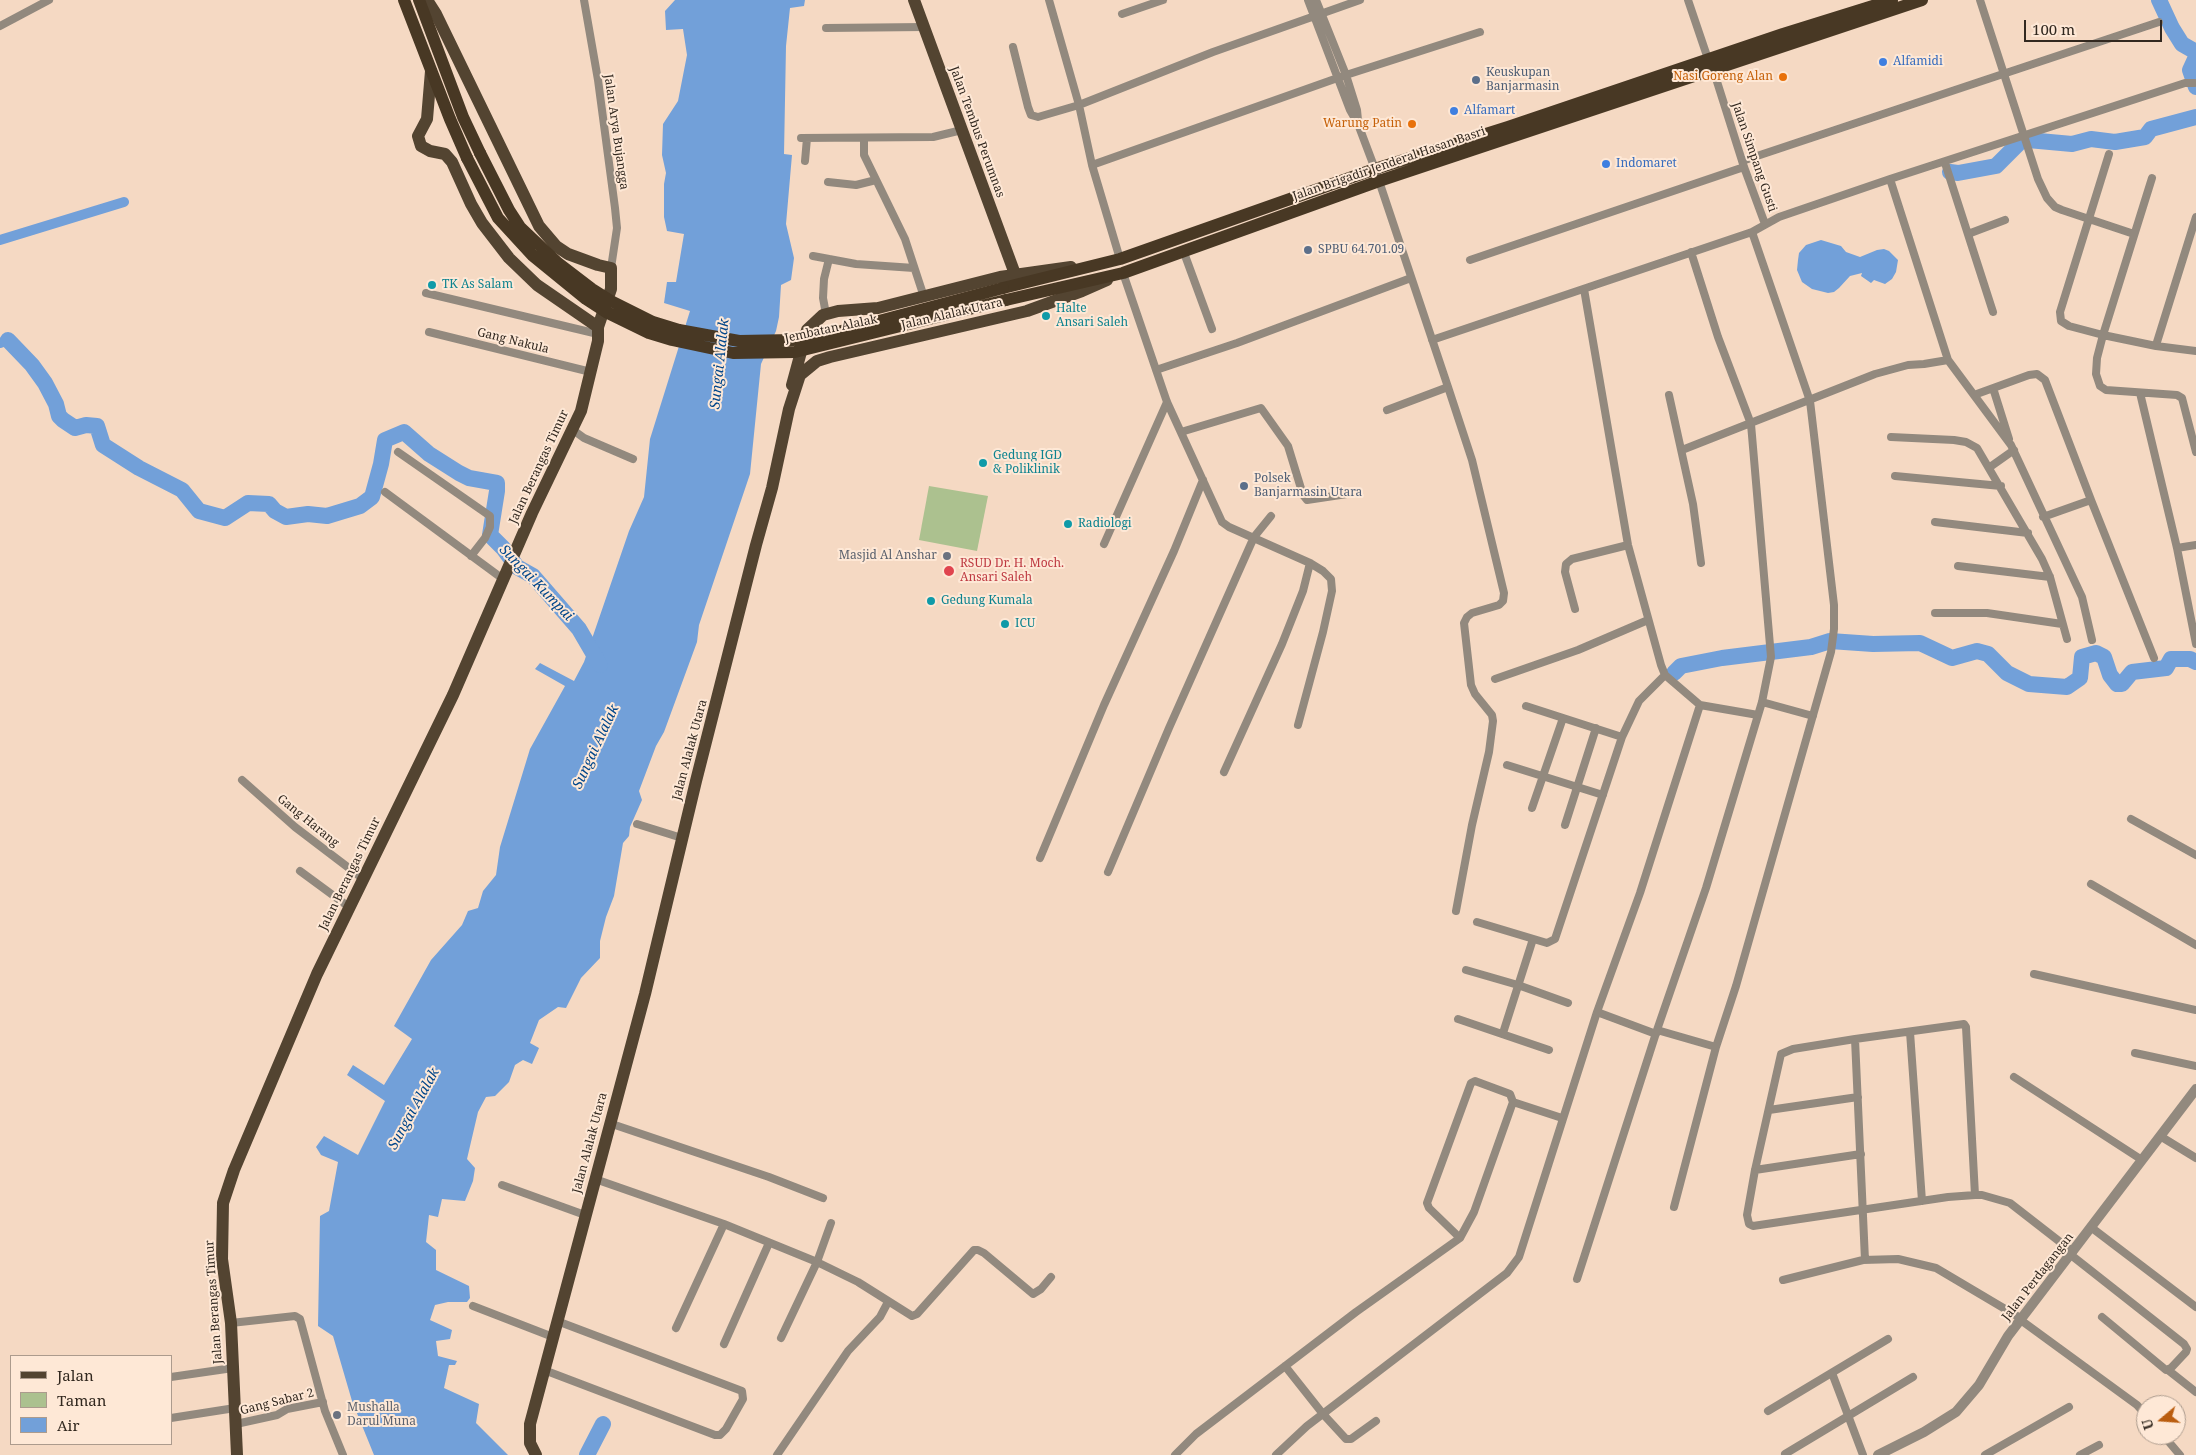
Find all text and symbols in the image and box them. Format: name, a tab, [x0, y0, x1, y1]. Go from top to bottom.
scale bar	[2026, 10, 2164, 42]
text: 100 m	[2032, 19, 2075, 39]
place label: Alfamidi	[1893, 55, 1943, 69]
marker: Alfamidi	[1877, 56, 1889, 68]
street label: Jalan Tembus Perumnas	[947, 64, 1007, 200]
place label: Keuskupan Banjarmasin	[1486, 66, 1559, 94]
place label: Nasi Goreng Alan	[1673, 70, 1773, 84]
marker: Nasi Goreng Alan	[1777, 71, 1789, 83]
street label: Jalan Arya Bujangga	[601, 73, 631, 191]
marker: Keuskupan Banjarmasin	[1470, 74, 1482, 86]
street label: Jalan Simpang Gusti	[1728, 100, 1780, 214]
place label: Alfamart	[1464, 104, 1515, 118]
marker: Alfamart	[1448, 105, 1460, 117]
place label: Warung Patin	[1323, 117, 1402, 131]
marker: Warung Patin	[1406, 118, 1418, 130]
street label: Jalan Brigadir Jenderal Hasan Basri	[1291, 124, 1487, 204]
place label: Indomaret	[1616, 157, 1677, 171]
marker: Indomaret	[1600, 158, 1612, 170]
place label: SPBU 64.701.09	[1318, 243, 1404, 257]
marker: SPBU 64.701.09	[1302, 244, 1314, 256]
place label: TK As Salam	[442, 278, 513, 292]
marker: TK As Salam	[426, 279, 438, 291]
street label: Jalan Alalak Utara	[900, 295, 1004, 333]
place label: Halte Ansari Saleh	[1056, 302, 1128, 330]
marker: Halte Ansari Saleh	[1040, 310, 1052, 322]
street label: Jembatan Alalak	[783, 312, 879, 346]
water label: Sungai Alalak	[707, 318, 733, 410]
street label: Gang Nakula	[476, 325, 550, 357]
street label: Jalan Berangas Timur	[506, 408, 572, 526]
place label: Gedung IGD & Poliklinik	[993, 449, 1062, 477]
marker: Gedung IGD & Poliklinik	[977, 457, 989, 469]
place label: Polsek Banjarmasin Utara	[1254, 472, 1362, 500]
marker: Polsek Banjarmasin Utara	[1238, 480, 1250, 492]
place label: Radiologi	[1078, 517, 1132, 531]
marker: Radiologi	[1062, 518, 1074, 530]
water label: Sungai Kumpai	[496, 542, 576, 624]
place label: Masjid Al Anshar	[839, 549, 937, 563]
marker: Masjid Al Anshar	[941, 550, 953, 562]
place label: RSUD Dr. H. Moch. Ansari Saleh	[960, 557, 1064, 585]
marker: RSUD Dr. H. Moch. Ansari Saleh	[942, 564, 956, 578]
place label: Gedung Kumala	[941, 594, 1033, 608]
marker: Gedung Kumala	[925, 595, 937, 607]
place label: ICU	[1015, 617, 1035, 631]
marker: ICU	[999, 618, 1011, 630]
street label: Jalan Alalak Utara	[670, 698, 710, 802]
water label: Sungai Alalak	[569, 702, 623, 792]
street label: Gang Harang	[274, 792, 342, 850]
street label: Jalan Berangas Timur	[316, 815, 384, 933]
water label: Sungai Alalak	[385, 1065, 443, 1153]
street label: Jalan Alalak Utara	[570, 1091, 610, 1195]
street label: Jalan Perdagangan	[1999, 1230, 2077, 1324]
street label: Jalan Berangas Timur	[202, 1240, 226, 1364]
legend	[10, 1355, 172, 1445]
text: Jalan	[57, 1365, 94, 1385]
street label: Gang Sabar 2	[239, 1386, 315, 1418]
text: Taman	[57, 1390, 107, 1410]
north arrow	[2136, 1395, 2186, 1445]
place label: Mushalla Darul Muna	[347, 1401, 416, 1429]
marker: Mushalla Darul Muna	[331, 1409, 343, 1421]
text: Air	[57, 1415, 79, 1435]
text: U	[2137, 1417, 2158, 1432]

